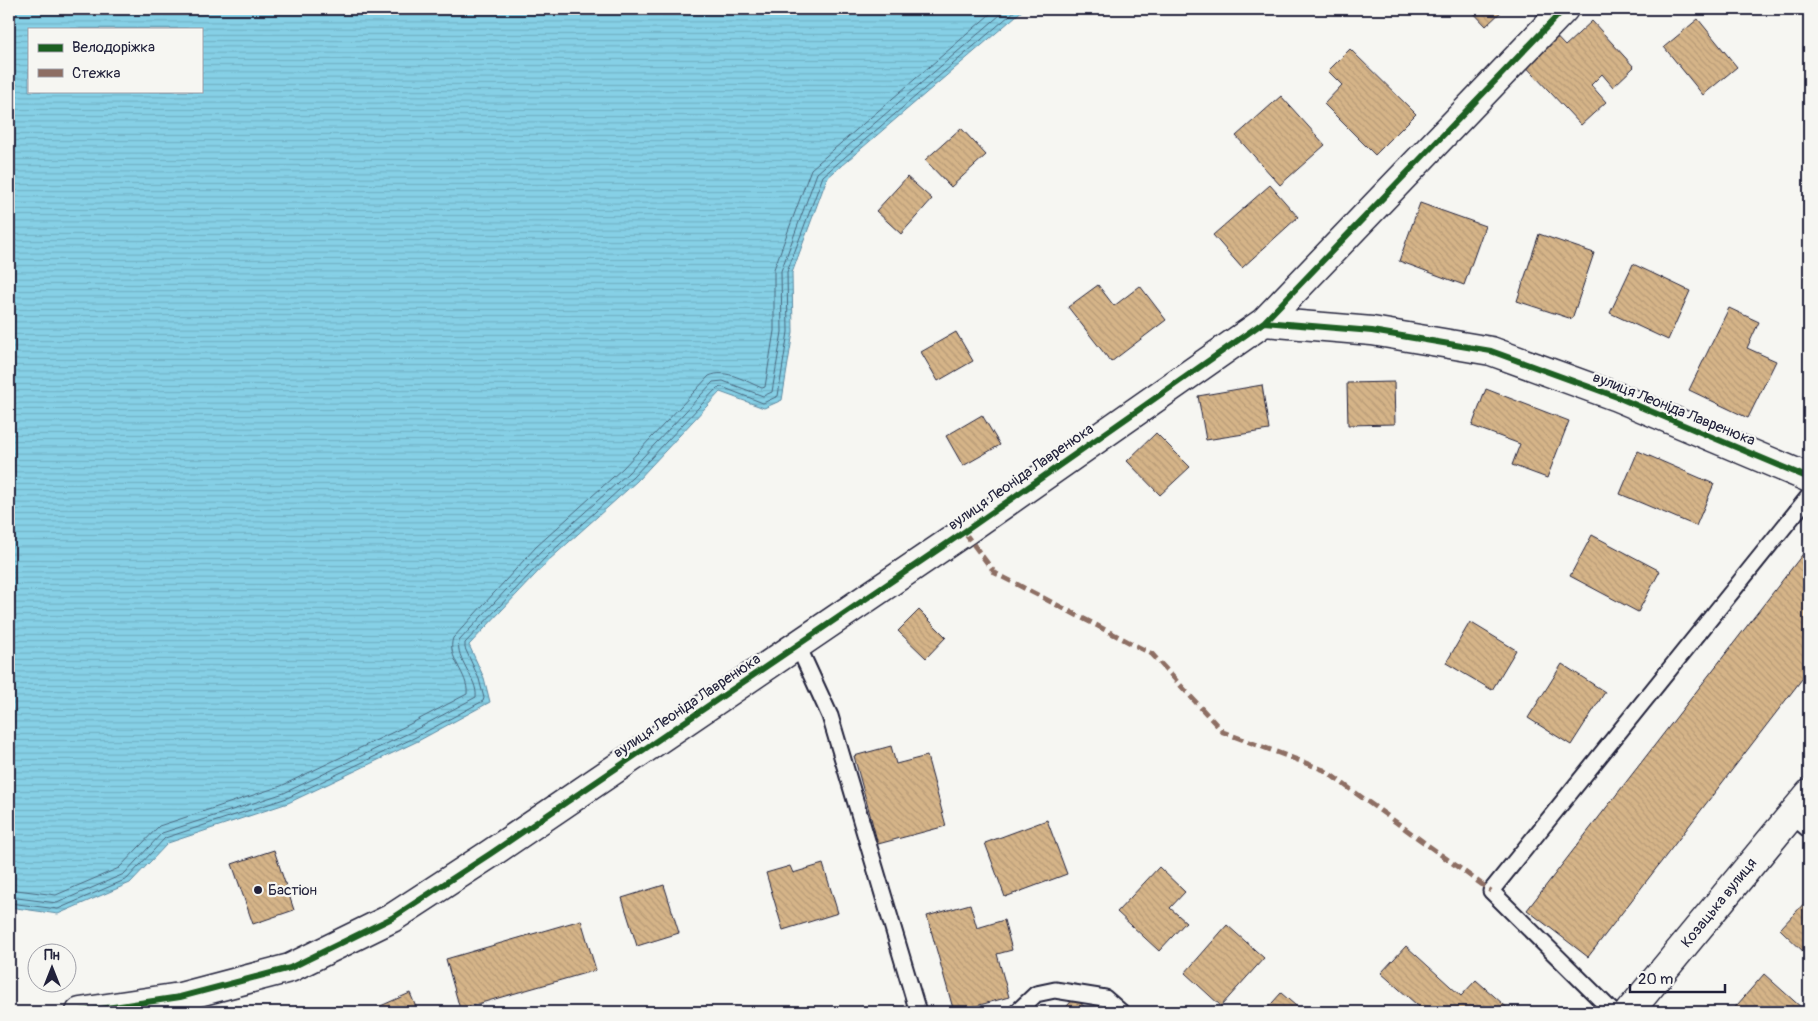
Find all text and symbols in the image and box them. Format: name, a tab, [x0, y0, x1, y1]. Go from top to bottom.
legend	[28, 28, 202, 92]
text: Велодоріжка	[72, 38, 155, 57]
text: Стежка	[72, 64, 121, 83]
street label: вулиця Леоніда Лавренюка	[1590, 368, 1758, 450]
street label: вулиця Леоніда Лавренюка	[944, 419, 1098, 535]
street label: вулиця Леоніда Лавренюка	[610, 650, 764, 762]
street label: Козацька вулиця	[1677, 854, 1761, 952]
place label: Бастіон	[268, 881, 317, 900]
marker: Бастіон	[252, 884, 264, 896]
north arrow	[28, 944, 78, 994]
text: Пн	[44, 947, 60, 964]
scale bar	[1630, 961, 1726, 993]
text: 20 m	[1638, 970, 1673, 989]

